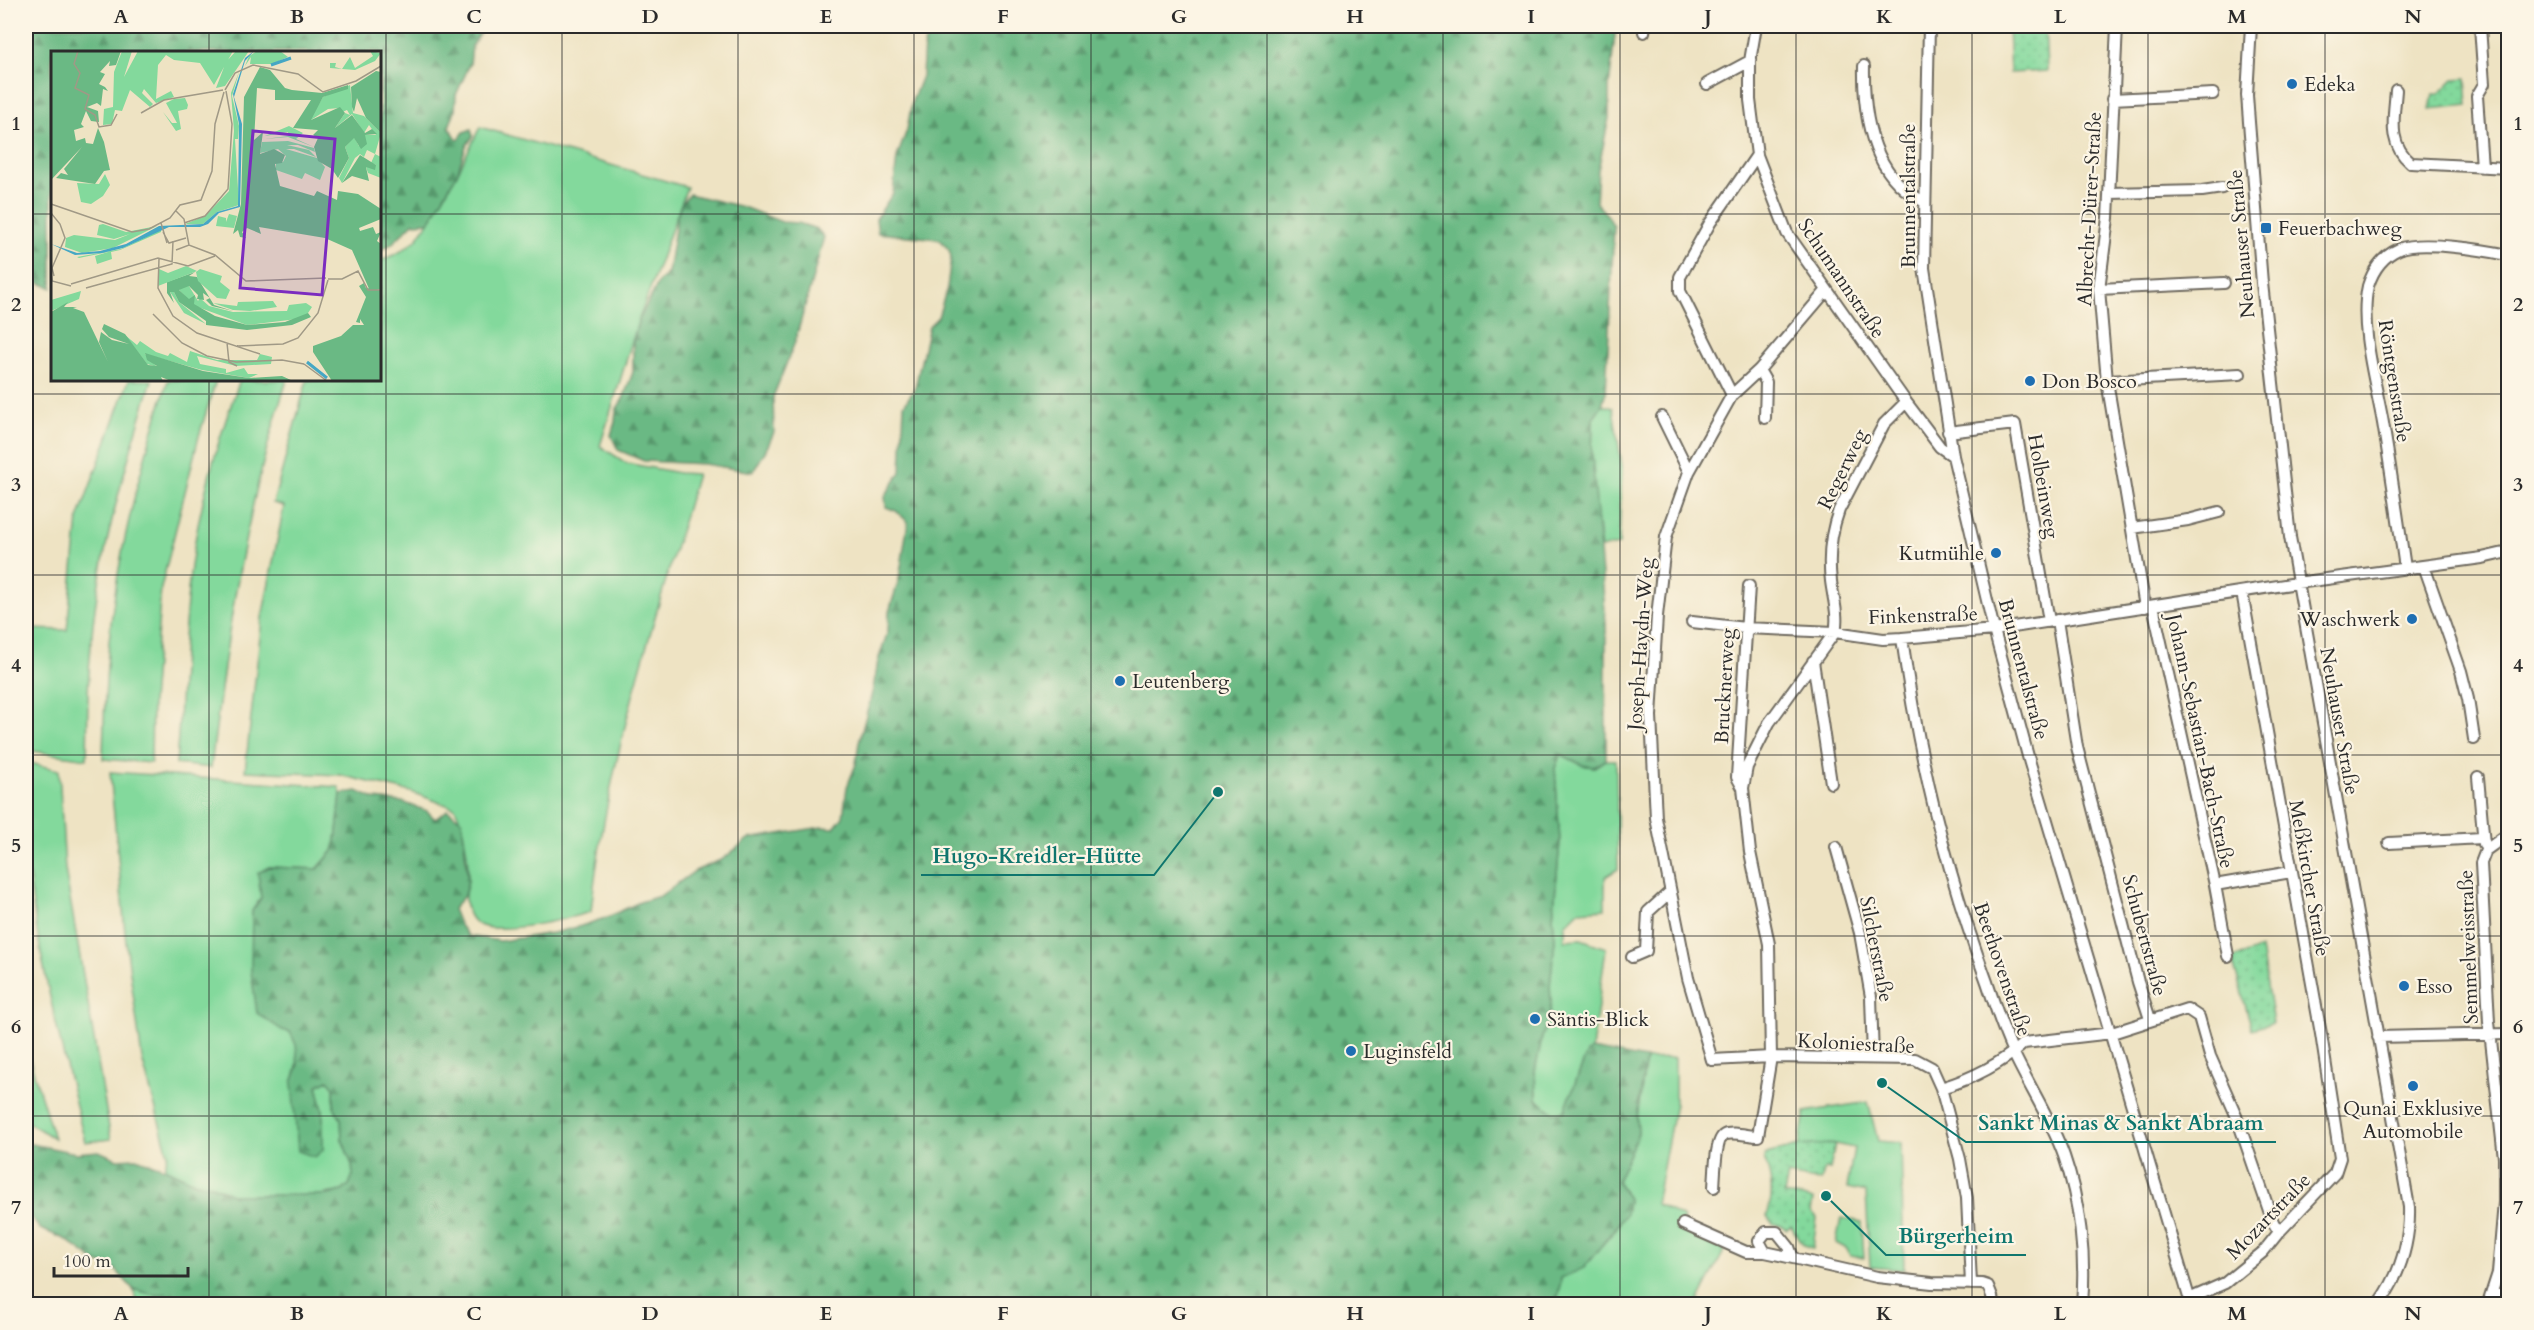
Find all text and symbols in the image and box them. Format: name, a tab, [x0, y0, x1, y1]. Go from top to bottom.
text: A	[113, 3, 129, 30]
text: B	[290, 3, 304, 30]
text: C	[466, 3, 482, 30]
text: D	[641, 3, 659, 30]
text: E	[820, 3, 832, 30]
text: F	[997, 3, 1009, 30]
text: G	[1171, 3, 1187, 30]
text: H	[1346, 3, 1364, 30]
text: I	[1527, 3, 1535, 30]
text: J	[1701, 3, 1712, 30]
text: K	[1876, 3, 1893, 30]
text: L	[2054, 3, 2067, 30]
text: M	[2227, 3, 2247, 30]
text: N	[2404, 3, 2422, 30]
inset map	[51, 51, 381, 381]
place label: Edeka	[2304, 71, 2356, 98]
marker: Edeka	[2285, 77, 2299, 91]
text: 1	[11, 110, 21, 137]
text: 1	[2513, 110, 2523, 137]
street label: Albrecht-Dürer-Straße	[2071, 111, 2108, 307]
street label: Brunnentalstraße	[1895, 123, 1922, 269]
street label: Neuhauser Straße	[2222, 168, 2261, 320]
street label: Schumannstraße	[1791, 213, 1892, 344]
place label: Feuerbachweg	[2278, 215, 2402, 242]
marker: Feuerbachweg	[2259, 221, 2273, 235]
text: 2	[11, 291, 21, 318]
text: 2	[2513, 291, 2523, 318]
street label: Röntgenstraße	[2371, 318, 2418, 444]
place label: Don Bosco	[2042, 368, 2137, 395]
marker: Don Bosco	[2023, 374, 2037, 388]
street label: Regerweg	[1811, 424, 1874, 514]
street label: Holbeinweg	[2021, 432, 2066, 541]
text: 3	[11, 471, 21, 498]
text: 3	[2513, 471, 2523, 498]
place label: Kutmühle	[1899, 540, 1984, 567]
marker: Kutmühle	[1989, 546, 2003, 560]
street label: Joseph-Haydn-Weg	[1621, 556, 1660, 734]
street label: Brunnentalstraße	[1992, 596, 2055, 743]
street label: Finkenstraße	[1868, 600, 1978, 631]
place label: Waschwerk	[2298, 606, 2400, 633]
street label: Johann-Sebastian-Bach-Straße	[2160, 608, 2241, 871]
marker: Waschwerk	[2405, 612, 2419, 626]
street label: Brucknerweg	[1708, 627, 1741, 745]
street label: Neuhauser Straße	[2313, 645, 2366, 797]
text: 4	[11, 652, 21, 679]
text: 4	[2513, 652, 2523, 679]
place label: Leutenberg	[1132, 668, 1230, 695]
marker: Leutenberg	[1113, 674, 1127, 688]
street label: Meßkircher Straße	[2282, 798, 2337, 959]
text: 5	[11, 832, 21, 859]
text: 5	[2513, 832, 2523, 859]
callout: Hugo-Kreidler-Hütte	[921, 836, 1154, 875]
text: Hugo-Kreidler-Hütte	[933, 842, 1141, 871]
street label: Semmelweisstraße	[2452, 869, 2485, 1025]
street label: Schubertstraße	[2115, 872, 2174, 999]
street label: Silcherstraße	[1853, 894, 1900, 1004]
street label: Beethovenstraße	[1967, 898, 2038, 1040]
place label: Esso	[2416, 973, 2453, 1000]
marker: Esso	[2397, 979, 2411, 993]
place label: Säntis-Blick	[1547, 1006, 1649, 1033]
marker: Säntis-Blick	[1528, 1012, 1542, 1026]
text: 6	[11, 1013, 21, 1040]
text: 6	[2513, 1013, 2523, 1040]
street label: Koloniestraße	[1797, 1027, 1915, 1060]
place label: Luginsfeld	[1363, 1038, 1452, 1065]
marker: Luginsfeld	[1344, 1044, 1358, 1058]
marker: Qunai Exklusive Automobile	[2406, 1079, 2420, 1093]
place label: Qunai Exklusive Automobile	[2343, 1095, 2483, 1145]
callout: Sankt Minas & Sankt Abraam	[1966, 1103, 2276, 1142]
text: Sankt Minas & Sankt Abraam	[1978, 1109, 2264, 1138]
street label: Mozartstraße	[2220, 1167, 2317, 1266]
text: 7	[11, 1194, 21, 1221]
text: 7	[2513, 1194, 2523, 1221]
callout: Bürgerheim	[1886, 1216, 2026, 1255]
text: Bürgerheim	[1898, 1222, 2015, 1251]
scale bar	[54, 1240, 188, 1278]
text: 100 m	[63, 1249, 111, 1274]
text: A	[113, 1300, 129, 1327]
text: B	[290, 1300, 304, 1327]
text: C	[466, 1300, 482, 1327]
text: D	[641, 1300, 659, 1327]
text: E	[820, 1300, 832, 1327]
text: F	[997, 1300, 1009, 1327]
text: G	[1171, 1300, 1187, 1327]
text: H	[1346, 1300, 1364, 1327]
text: I	[1527, 1300, 1535, 1327]
text: J	[1701, 1300, 1712, 1327]
text: K	[1876, 1300, 1893, 1327]
text: L	[2054, 1300, 2067, 1327]
text: M	[2227, 1300, 2247, 1327]
text: N	[2404, 1300, 2422, 1327]

